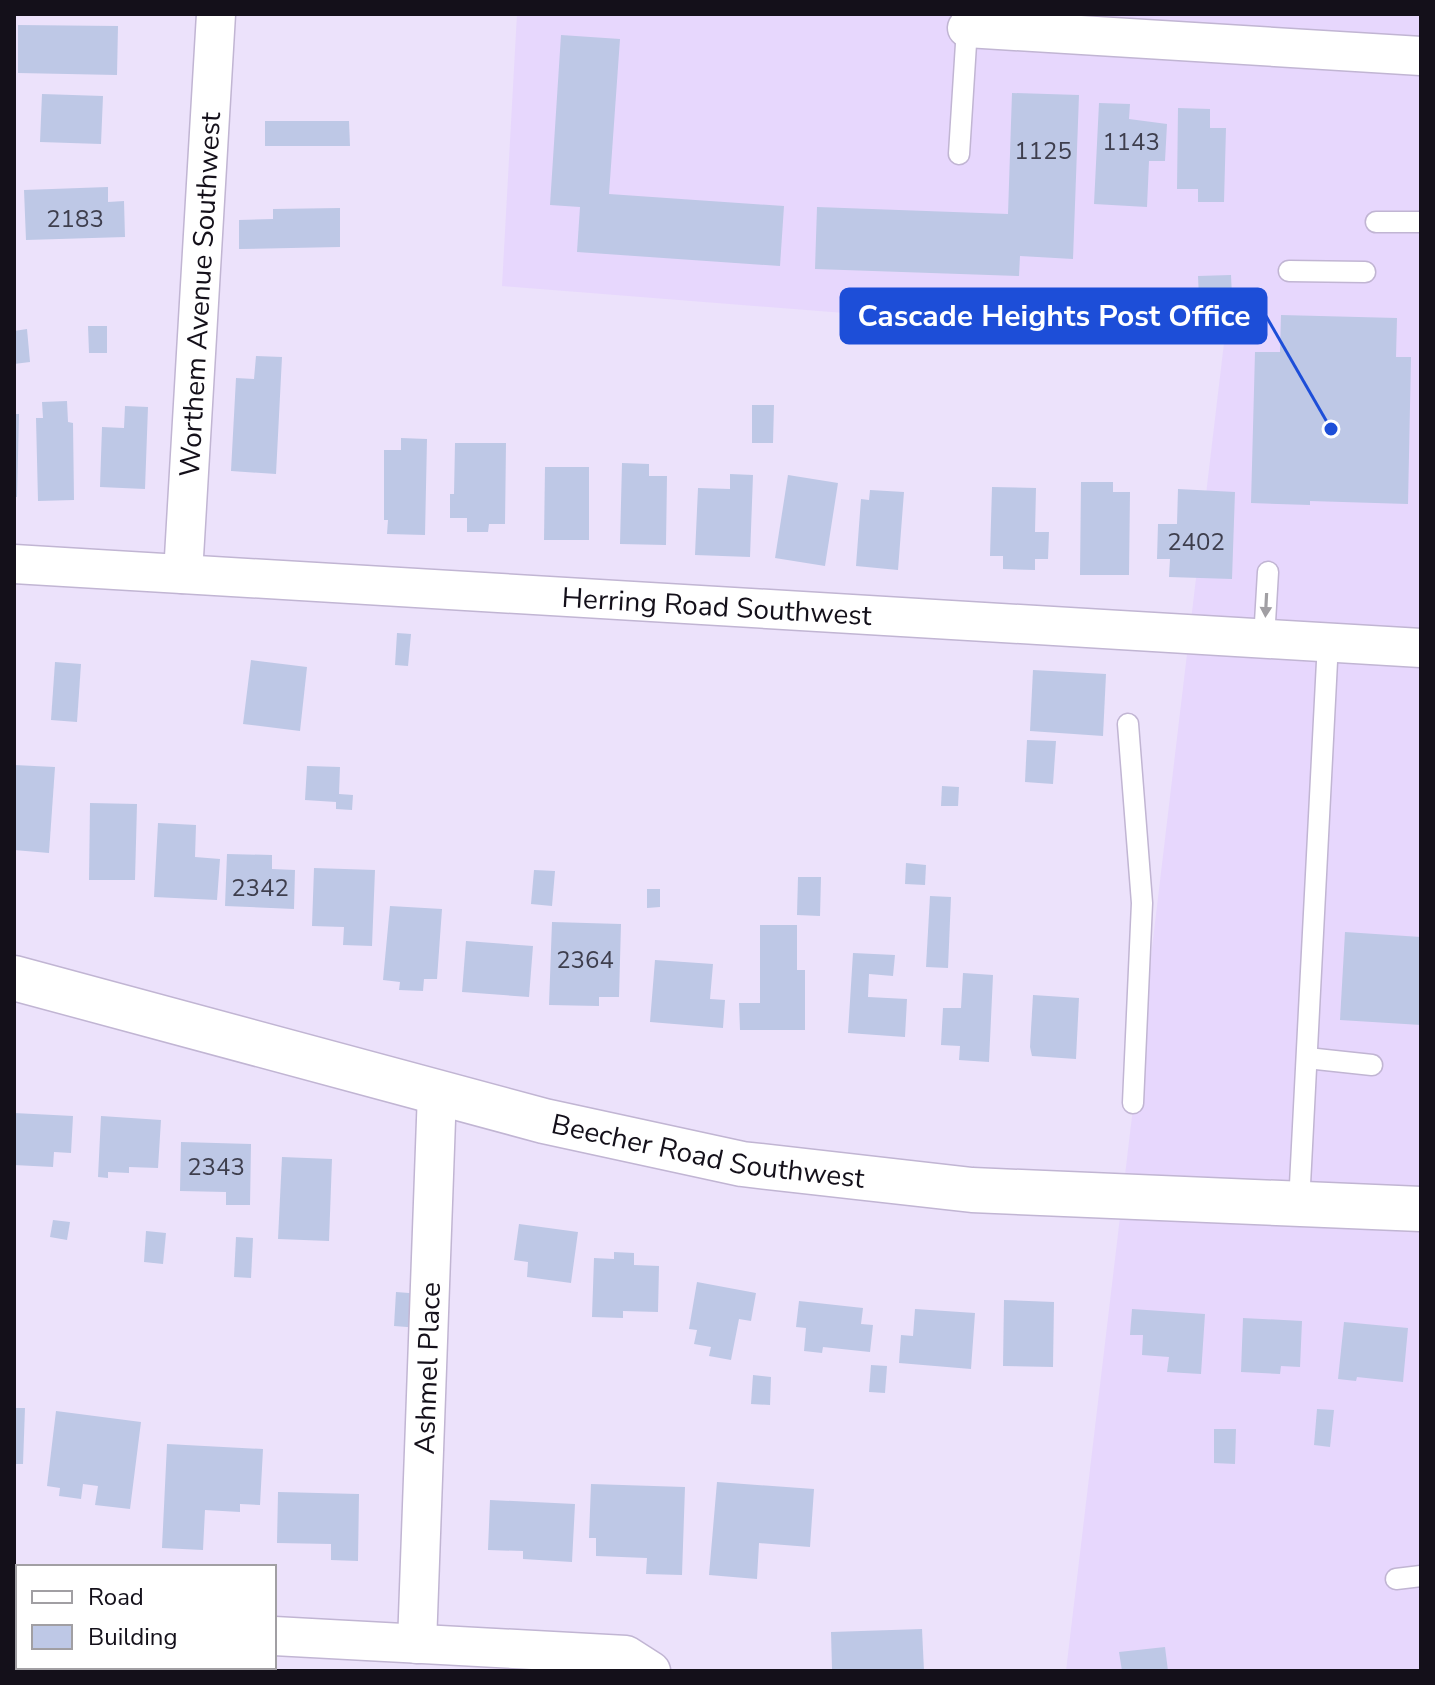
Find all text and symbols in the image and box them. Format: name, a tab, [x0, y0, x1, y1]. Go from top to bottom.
street label: Worthem Avenue Southwest	[171, 111, 230, 478]
house number: 1143	[1102, 126, 1160, 158]
house number: 1125	[1014, 135, 1072, 167]
house number: 2183	[46, 203, 104, 235]
callout: Cascade Heights Post Office	[841, 289, 1266, 343]
text: Cascade Heights Post Office	[857, 296, 1251, 337]
house number: 2402	[1167, 526, 1225, 558]
street label: Herring Road Southwest	[561, 579, 873, 635]
one-way arrow	[1259, 593, 1272, 618]
house number: 2342	[231, 872, 289, 904]
house number: 2364	[556, 944, 614, 976]
street label: Beecher Road Southwest	[548, 1105, 867, 1198]
house number: 2343	[187, 1151, 245, 1183]
street label: Ashmel Place	[406, 1281, 450, 1455]
legend	[16, 1565, 276, 1669]
text: Road	[88, 1581, 144, 1613]
text: Building	[88, 1621, 178, 1653]

